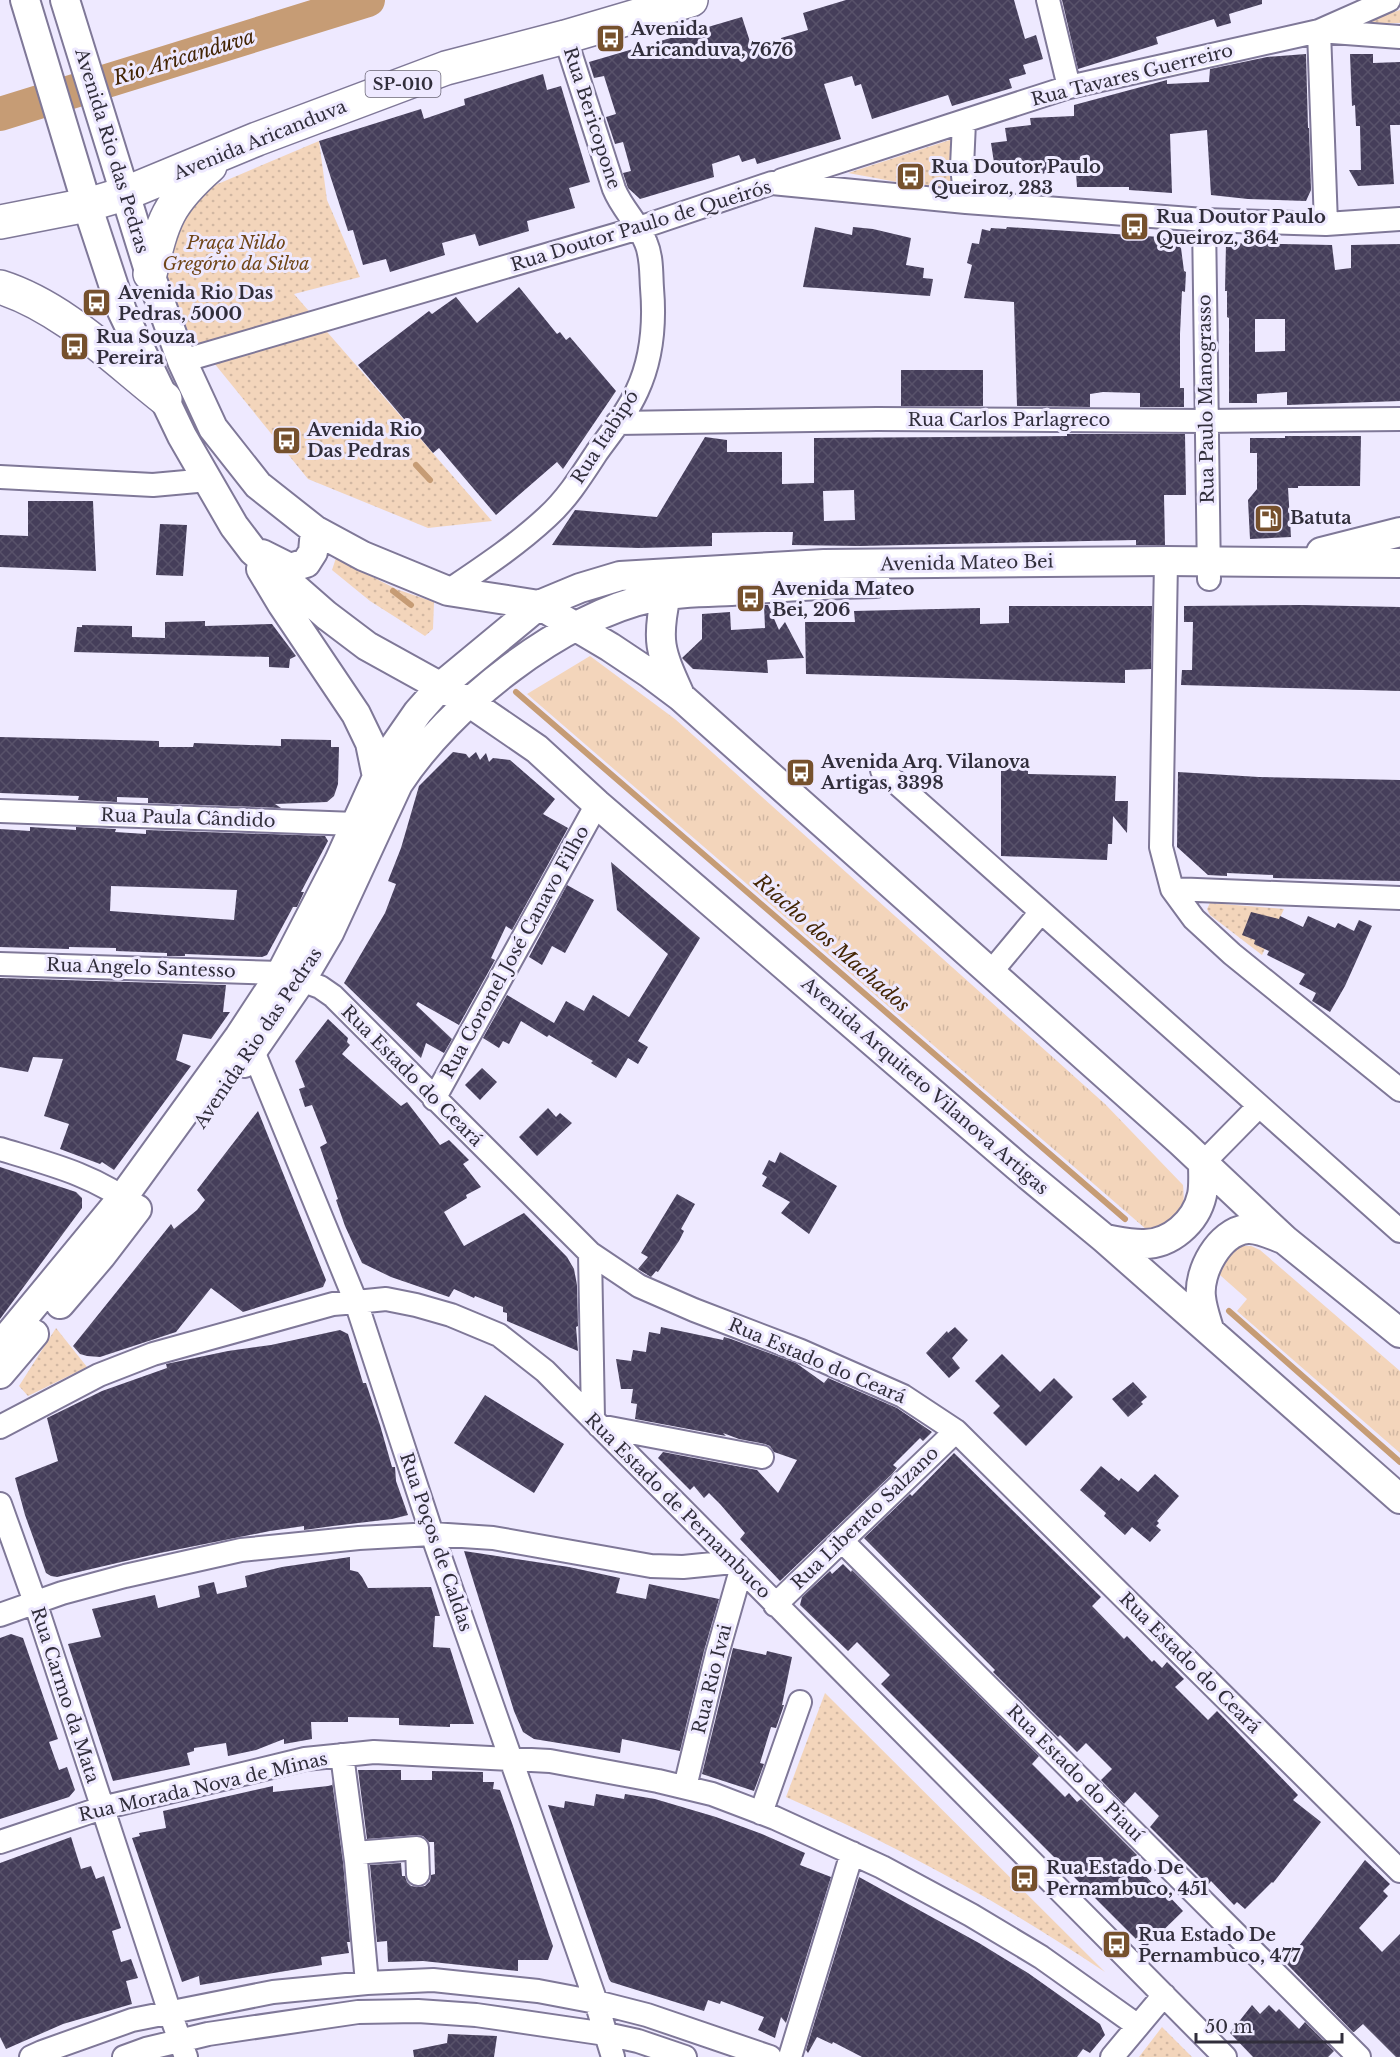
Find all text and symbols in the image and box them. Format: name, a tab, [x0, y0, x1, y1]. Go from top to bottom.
place label: Avenida Aricanduva, 7676	[630, 18, 793, 61]
bus stop icon: Avenida Aricanduva, 7676	[594, 23, 626, 55]
water label: Rio Aricanduva	[109, 24, 258, 90]
street label: Rua Tavares Guerreiro	[1029, 39, 1235, 111]
street label: Rua Bericopone	[559, 44, 625, 192]
street label: Avenida Rio das Pedras	[70, 45, 154, 256]
road number: SP-010	[366, 71, 440, 97]
street label: Avenida Aricanduva	[170, 95, 350, 185]
place label: Rua Doutor Paulo Queiroz, 283	[931, 156, 1101, 199]
bus stop icon: Rua Doutor Paulo Queiroz, 283	[894, 161, 926, 193]
street label: Rua Doutor Paulo de Queirós	[508, 176, 774, 276]
place label: Rua Doutor Paulo Queiroz, 364	[1156, 206, 1326, 249]
bus stop icon: Rua Doutor Paulo Queiroz, 364	[1119, 211, 1151, 243]
park label: Praça Nildo Gregório da Silva	[162, 232, 310, 275]
place label: Avenida Rio Das Pedras, 5000	[117, 282, 273, 325]
bus stop icon: Avenida Rio Das Pedras, 5000	[81, 287, 113, 319]
street label: Rua Paulo Manograsso	[1193, 294, 1219, 504]
place label: Rua Souza Pereira	[96, 326, 196, 369]
bus stop icon: Rua Souza Pereira	[59, 331, 91, 363]
street label: Rua Itabipó	[567, 386, 643, 488]
street label: Rua Carlos Parlagreco	[908, 409, 1110, 431]
place label: Avenida Rio Das Pedras	[306, 419, 422, 462]
bus stop icon: Avenida Rio Das Pedras	[270, 424, 302, 456]
fuel station icon: Batuta	[1253, 502, 1285, 534]
place label: Batuta	[1290, 507, 1352, 529]
street label: Avenida Mateo Bei	[879, 550, 1054, 576]
place label: Avenida Mateo Bei, 206	[771, 578, 914, 621]
bus stop icon: Avenida Mateo Bei, 206	[735, 583, 767, 615]
place label: Avenida Arq. Vilanova Artigas, 3398	[820, 751, 1031, 794]
bus stop icon: Avenida Arq. Vilanova Artigas, 3398	[784, 756, 816, 788]
street label: Rua Paula Cândido	[100, 804, 276, 832]
street label: Rua Coronel José Canavo Filho	[436, 822, 594, 1082]
water label: Riacho dos Machados	[749, 868, 915, 1017]
street label: Avenida Rio das Pedras	[189, 943, 327, 1133]
street label: Rua Angelo Santesso	[46, 954, 236, 982]
street label: Avenida Arquiteto Vilanova Artigas	[796, 972, 1053, 1199]
street label: Rua Estado do Ceará	[337, 1001, 487, 1151]
street label: Rua Estado do Ceará	[725, 1314, 909, 1408]
street label: Rua Estado de Pernambuco	[581, 1409, 775, 1603]
street label: Rua Liberato Salzano	[787, 1442, 943, 1594]
street label: Rua Poços de Caldas	[395, 1450, 477, 1634]
street label: Rua Estado do Ceará	[1115, 1588, 1265, 1738]
street label: Rua Carmo da Mata	[26, 1604, 104, 1786]
street label: Rua Rio Ivai	[688, 1622, 736, 1736]
street label: Rua Estado do Piauí	[1002, 1700, 1148, 1846]
street label: Rua Morada Nova de Minas	[77, 1748, 329, 1826]
place label: Rua Estado De Pernambuco, 451	[1046, 1857, 1208, 1900]
bus stop icon: Rua Estado De Pernambuco, 451	[1009, 1862, 1041, 1894]
place label: Rua Estado De Pernambuco, 477	[1138, 1924, 1301, 1967]
bus stop icon: Rua Estado De Pernambuco, 477	[1101, 1929, 1133, 1961]
scale bar	[1196, 2006, 1342, 2044]
text: 50 m	[1205, 2016, 1253, 2038]

